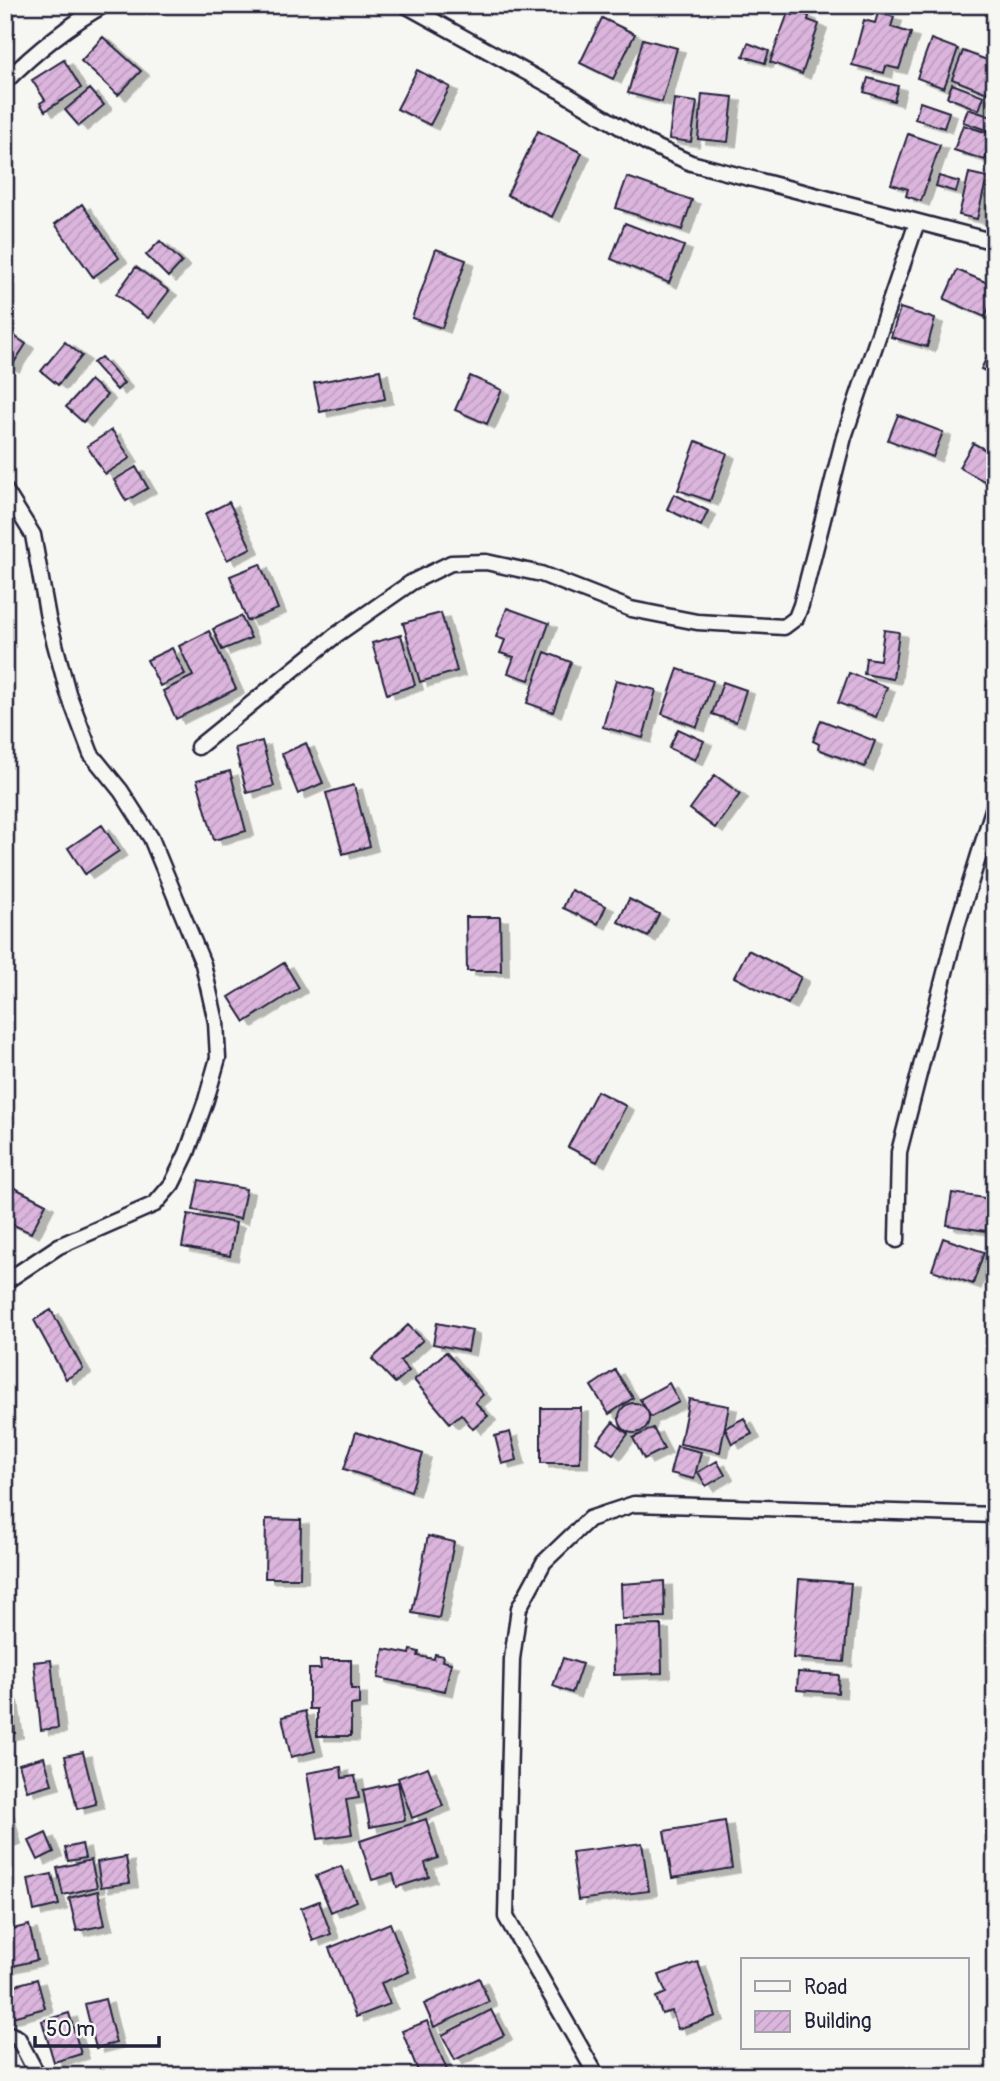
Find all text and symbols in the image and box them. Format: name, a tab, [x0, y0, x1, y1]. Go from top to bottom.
legend	[741, 1958, 968, 2050]
text: Road	[804, 1974, 848, 2001]
scale bar	[35, 2004, 159, 2048]
text: Building	[804, 2008, 871, 2035]
text: 50 m	[46, 2016, 95, 2043]

